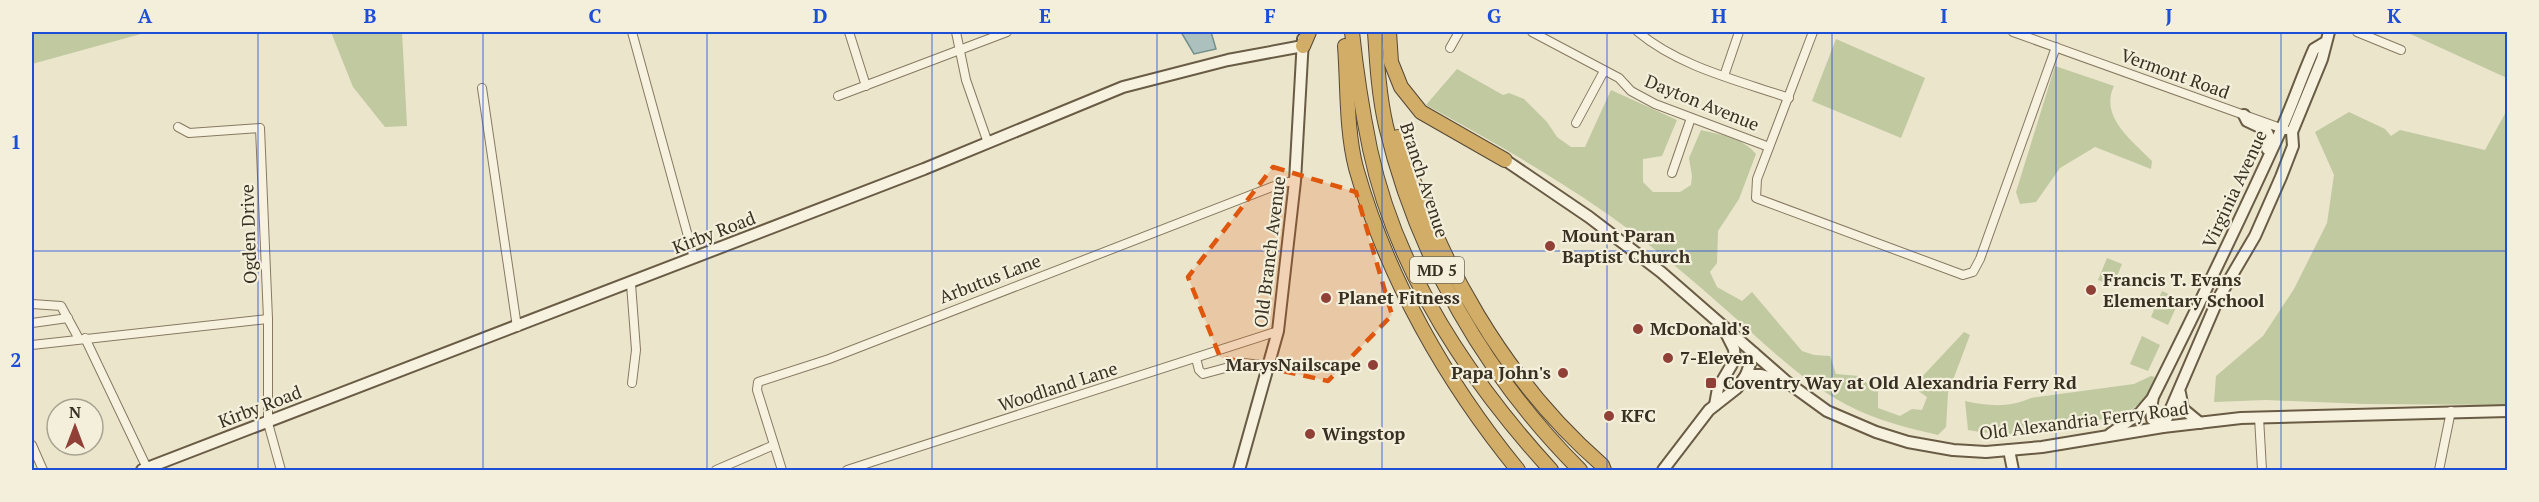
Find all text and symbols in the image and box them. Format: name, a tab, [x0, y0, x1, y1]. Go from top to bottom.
text: A	[138, 2, 153, 29]
text: B	[364, 2, 377, 29]
text: C	[588, 2, 602, 29]
text: D	[813, 2, 827, 29]
text: E	[1039, 2, 1051, 29]
text: F	[1264, 2, 1276, 29]
text: G	[1487, 2, 1501, 29]
text: H	[1711, 2, 1727, 29]
text: I	[1940, 2, 1948, 29]
text: J	[2165, 2, 2173, 29]
text: K	[2387, 2, 2402, 29]
street label: Vermont Road	[2118, 42, 2233, 104]
street label: Dayton Avenue	[1642, 68, 1763, 136]
street label: Branch Avenue	[1395, 119, 1455, 240]
street label: Virginia Avenue	[2196, 126, 2272, 252]
text: 1	[10, 128, 22, 155]
street label: Old Branch Avenue	[1248, 175, 1290, 329]
street label: Ogden Drive	[234, 184, 262, 284]
street label: Kirby Road	[669, 205, 759, 259]
place label: Mount Paran Baptist Church	[1562, 223, 1691, 268]
marker: Mount Paran Baptist Church	[1543, 239, 1557, 253]
street label: Arbutus Lane	[935, 248, 1044, 308]
road number: MD 5	[1410, 257, 1464, 283]
place label: Francis T. Evans Elementary School	[2103, 267, 2265, 312]
marker: Francis T. Evans Elementary School	[2084, 283, 2098, 297]
place label: Planet Fitness	[1338, 285, 1460, 309]
marker: Planet Fitness	[1319, 291, 1333, 305]
place label: McDonald's	[1650, 316, 1750, 340]
marker: McDonald's	[1631, 322, 1645, 336]
place label: 7-Eleven	[1680, 345, 1754, 369]
text: 2	[10, 346, 22, 373]
marker: 7-Eleven	[1661, 351, 1675, 365]
place label: MarysNailscape	[1226, 352, 1361, 376]
street label: Woodland Lane	[995, 356, 1120, 417]
marker: MarysNailscape	[1366, 358, 1380, 372]
place label: Papa John's	[1451, 360, 1551, 384]
marker: Papa John's	[1556, 366, 1570, 380]
place label: Coventry Way at Old Alexandria Ferry Rd	[1723, 370, 2077, 394]
marker: Coventry Way at Old Alexandria Ferry Rd	[1704, 376, 1718, 390]
street label: Kirby Road	[215, 379, 305, 433]
street label: Old Alexandria Ferry Road	[1978, 395, 2190, 445]
north arrow	[45, 397, 105, 457]
text: N	[69, 401, 81, 423]
place label: KFC	[1621, 403, 1656, 427]
marker: KFC	[1602, 409, 1616, 423]
place label: Wingstop	[1322, 421, 1405, 445]
marker: Wingstop	[1303, 427, 1317, 441]

